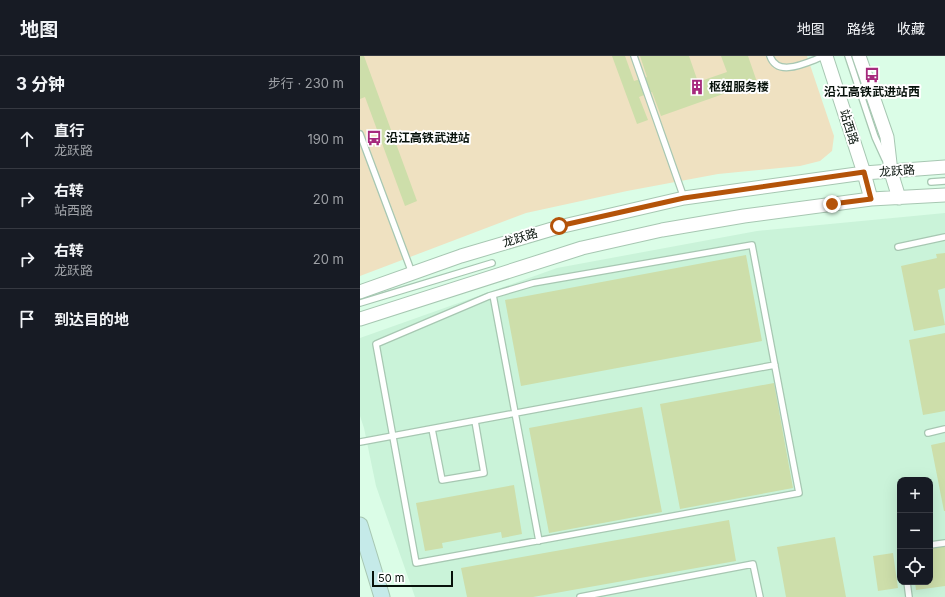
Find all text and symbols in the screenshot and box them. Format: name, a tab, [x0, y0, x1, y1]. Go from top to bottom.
text: 地图	[20, 18, 58, 41]
text: 地图	[797, 20, 825, 37]
text: 路线	[847, 20, 875, 37]
text: 收藏	[897, 20, 925, 37]
bus stop icon: 沿江高铁武进站西	[863, 66, 881, 84]
text: 3 分钟	[16, 74, 65, 94]
text: 步行 · 230 m	[268, 75, 344, 91]
building icon: 枢纽服务楼	[688, 78, 706, 96]
place label: 枢纽服务楼	[709, 79, 769, 94]
place label: 沿江高铁武进站西	[824, 84, 920, 99]
street label: 站西路	[837, 107, 862, 146]
text: 直行	[54, 121, 84, 140]
icon: ahead	[16, 128, 38, 150]
bus stop icon: 沿江高铁武进站	[365, 129, 383, 147]
place label: 沿江高铁武进站	[386, 130, 470, 145]
text: 190 m	[307, 131, 344, 147]
text: 龙跃路	[54, 142, 93, 158]
street label: 龙跃路	[878, 162, 915, 179]
text: 右转	[54, 181, 84, 200]
icon: right	[16, 188, 38, 210]
text: 20 m	[313, 191, 344, 207]
route end	[823, 195, 841, 213]
text: 站西路	[54, 202, 93, 218]
route start	[550, 217, 568, 235]
street label: 龙跃路	[500, 225, 539, 250]
text: 右转	[54, 241, 84, 260]
icon: right	[16, 248, 38, 270]
text: 20 m	[313, 251, 344, 267]
text: 龙跃路	[54, 262, 93, 278]
icon: arrive	[16, 308, 38, 330]
text: 到达目的地	[54, 310, 129, 329]
map controls	[897, 477, 933, 585]
button: +	[897, 477, 933, 513]
button: −	[897, 513, 933, 549]
button: locate	[897, 549, 933, 585]
scale bar	[372, 569, 453, 588]
text: 50 m	[378, 571, 404, 585]

